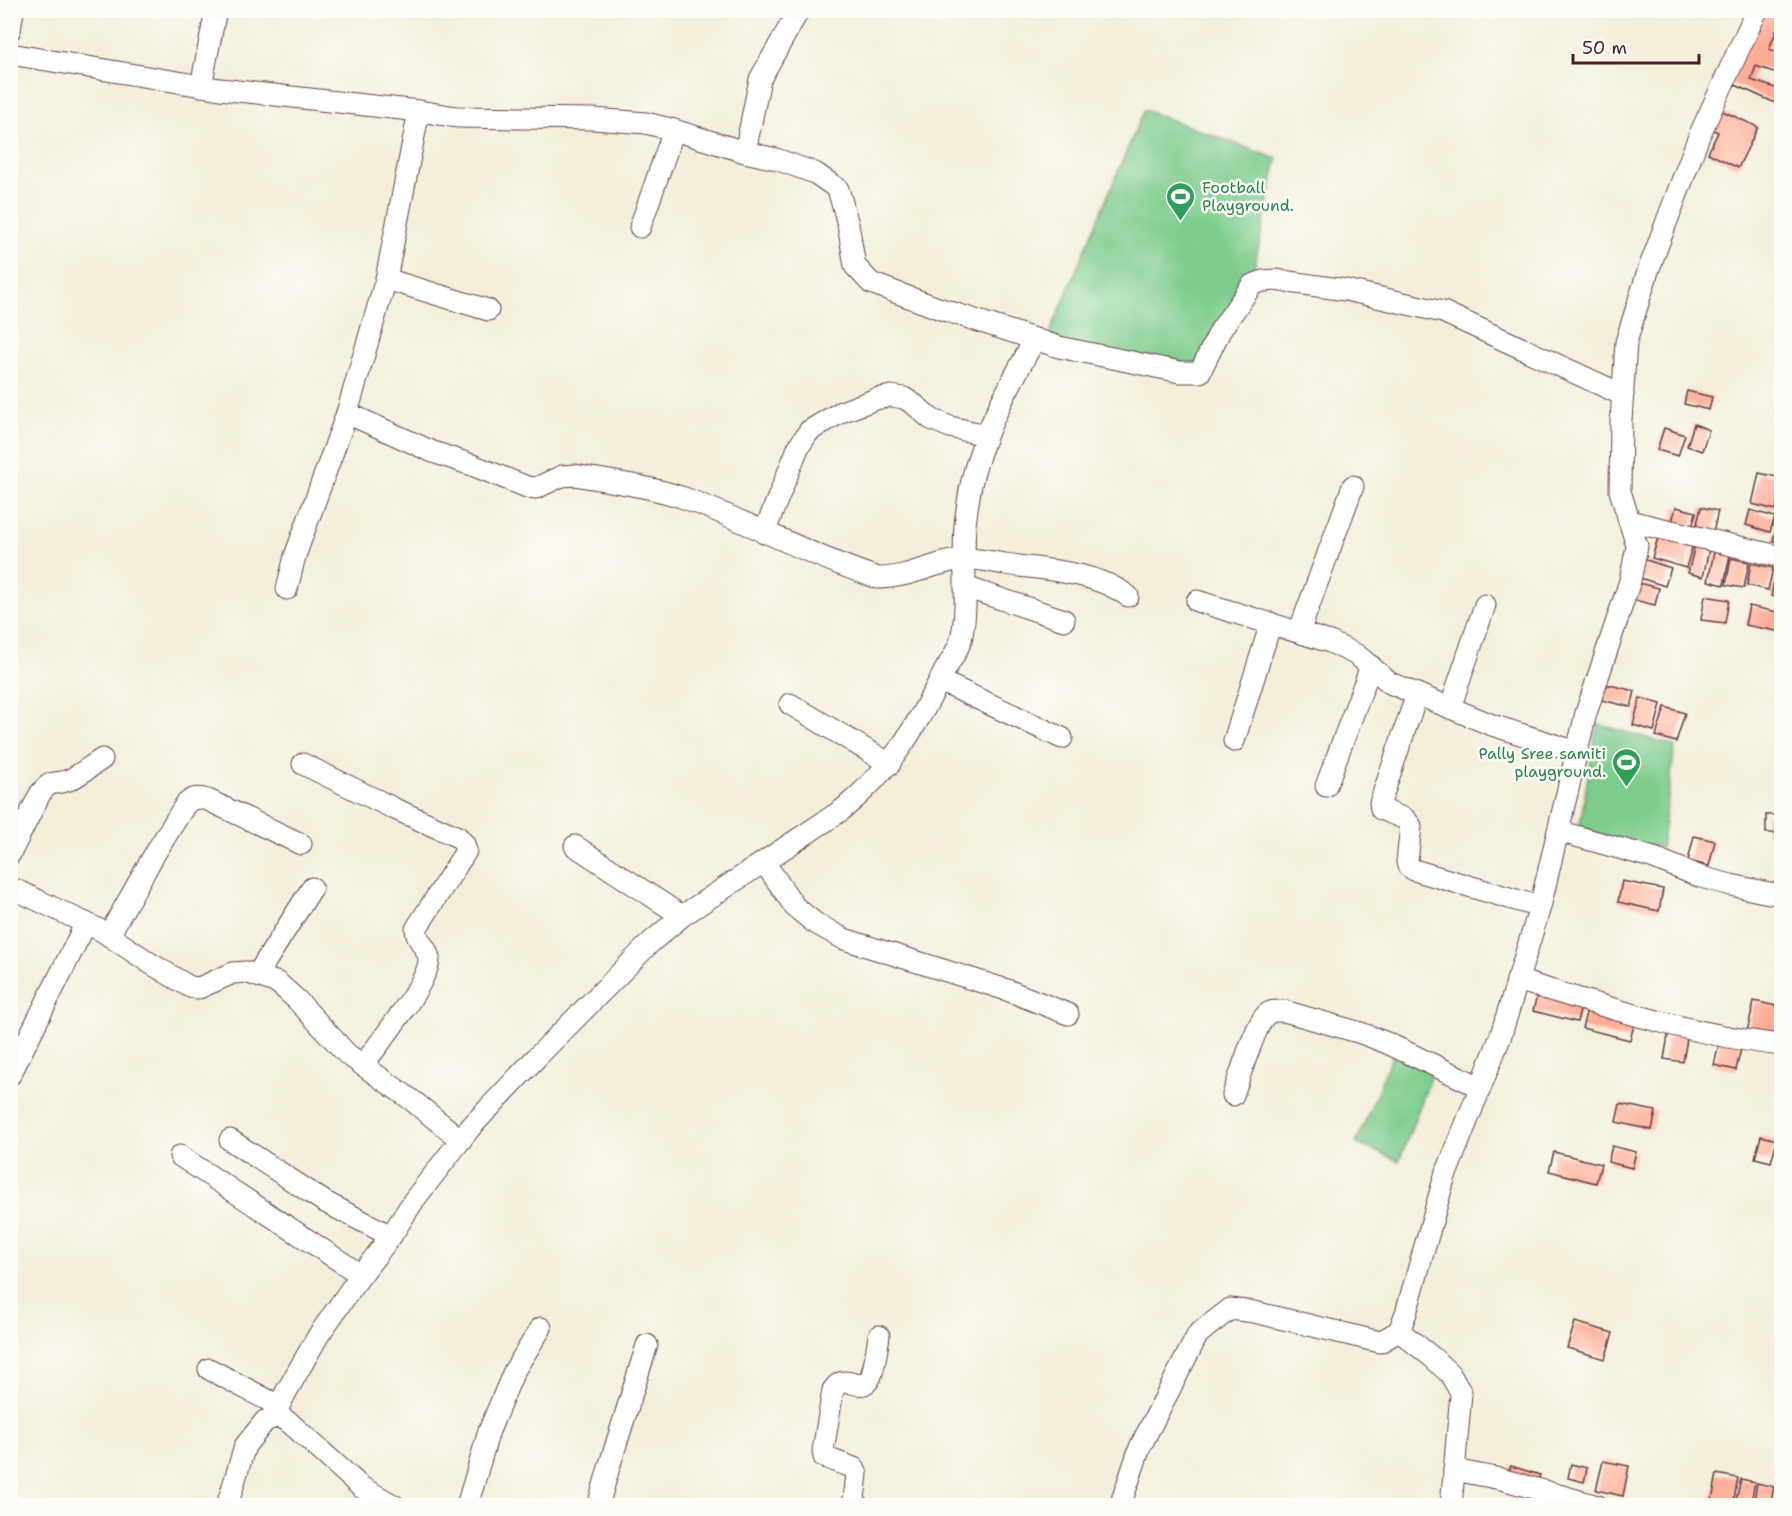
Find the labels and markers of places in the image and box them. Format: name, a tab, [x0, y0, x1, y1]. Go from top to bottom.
place label: Football Playground.	[1202, 177, 1294, 216]
sports icon: Football Playground.	[1165, 180, 1197, 222]
place label: Pally Sree samiti playground.	[1478, 743, 1606, 782]
sports icon: Pally Sree samiti playground.	[1611, 746, 1643, 788]

